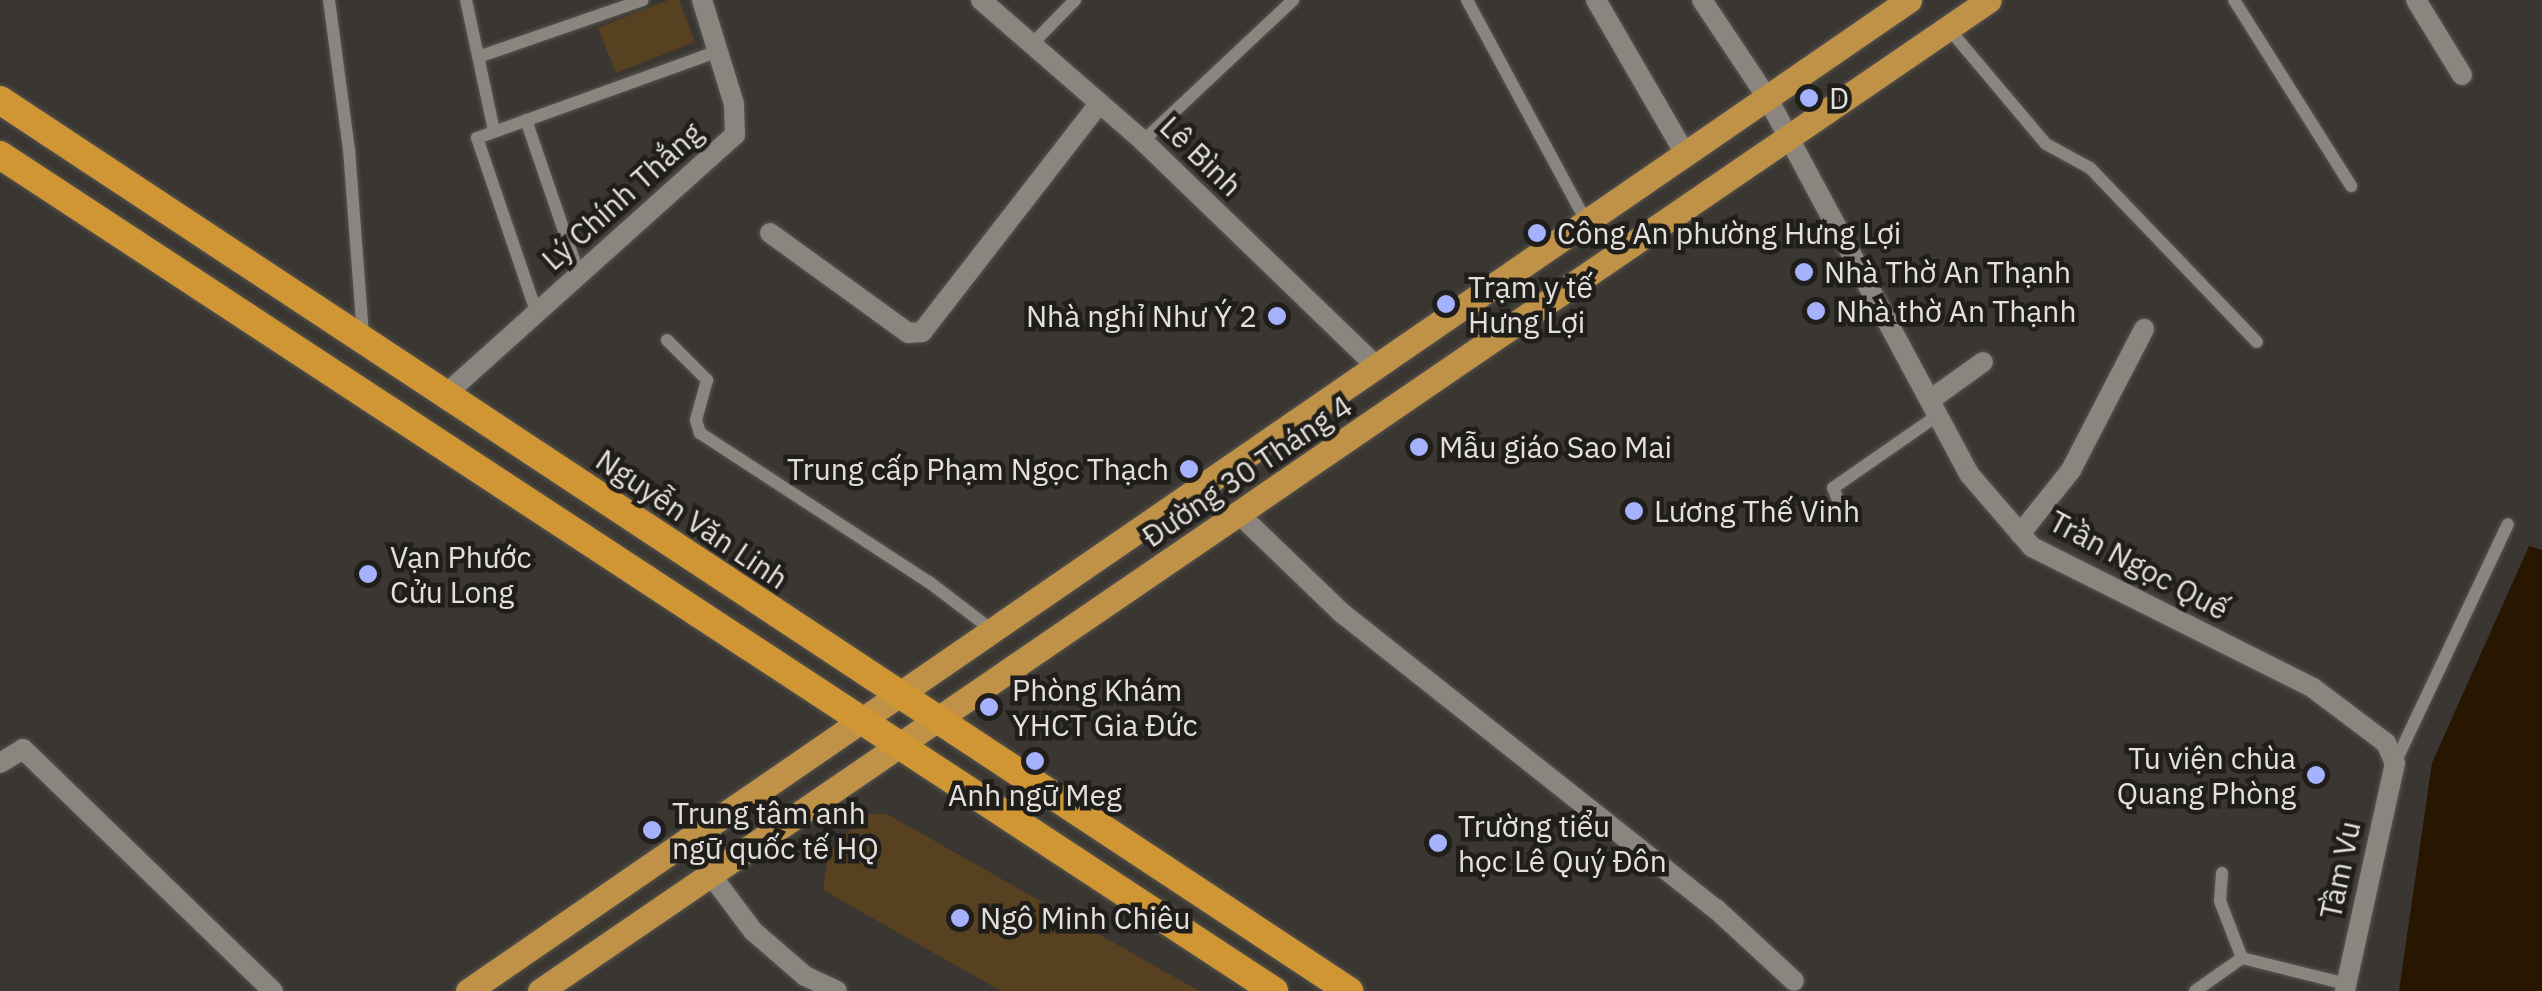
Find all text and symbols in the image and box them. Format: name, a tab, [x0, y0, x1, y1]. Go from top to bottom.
place label: D	[1829, 80, 1849, 116]
marker: D	[1798, 87, 1820, 109]
street label: Lê Bình	[1153, 109, 1249, 203]
street label: Lý Chính Thắng	[534, 115, 710, 277]
place label: Công An phường Hưng Lợi	[1557, 215, 1901, 251]
marker: Công An phường Hưng Lợi	[1526, 222, 1548, 244]
place label: Nhà Thờ An Thạnh	[1824, 254, 2071, 290]
marker: Nhà Thờ An Thạnh	[1793, 261, 1815, 283]
place label: Trạm y tế Hưng Lợi	[1468, 269, 1593, 340]
marker: Trạm y tế Hưng Lợi	[1433, 291, 1459, 317]
place label: Nhà thờ An Thạnh	[1836, 293, 2076, 329]
place label: Nhà nghỉ Như Ý 2	[1026, 298, 1257, 334]
marker: Nhà thờ An Thạnh	[1805, 300, 1827, 322]
marker: Nhà nghỉ Như Ý 2	[1266, 305, 1288, 327]
street label: Đường 30 Tháng 4	[1135, 387, 1359, 555]
place label: Mẫu giáo Sao Mai	[1439, 429, 1672, 465]
marker: Mẫu giáo Sao Mai	[1408, 436, 1430, 458]
street label: Nguyễn Văn Linh	[589, 442, 795, 596]
place label: Trung cấp Phạm Ngọc Thạch	[787, 451, 1169, 487]
marker: Trung cấp Phạm Ngọc Thạch	[1178, 458, 1200, 480]
place label: Lương Thế Vinh	[1654, 493, 1860, 529]
marker: Lương Thế Vinh	[1623, 500, 1645, 522]
street label: Trần Ngọc Quế	[2043, 503, 2235, 627]
place label: Vạn Phước Cửu Long	[390, 539, 532, 610]
marker: Vạn Phước Cửu Long	[355, 561, 381, 587]
place label: Phòng Khám YHCT Gia Đức	[1012, 672, 1198, 742]
marker: Phòng Khám YHCT Gia Đức	[976, 694, 1002, 720]
place label: Tu viện chùa Quang Phòng	[2117, 740, 2296, 810]
marker: Anh ngữ Meg	[1024, 750, 1046, 772]
marker: Tu viện chùa Quang Phòng	[2305, 764, 2327, 786]
place label: Anh ngữ Meg	[948, 777, 1122, 813]
place label: Trung tâm anh ngữ quốc tế HQ	[672, 795, 879, 866]
place label: Trường tiểu học Lê Quý Đôn	[1458, 808, 1667, 878]
street label: Tầm Vu	[2312, 818, 2368, 922]
marker: Trung tâm anh ngữ quốc tế HQ	[641, 819, 663, 841]
marker: Trường tiểu học Lê Quý Đôn	[1427, 832, 1449, 854]
place label: Ngô Minh Chiêu	[980, 900, 1190, 936]
marker: Ngô Minh Chiêu	[949, 907, 971, 929]

